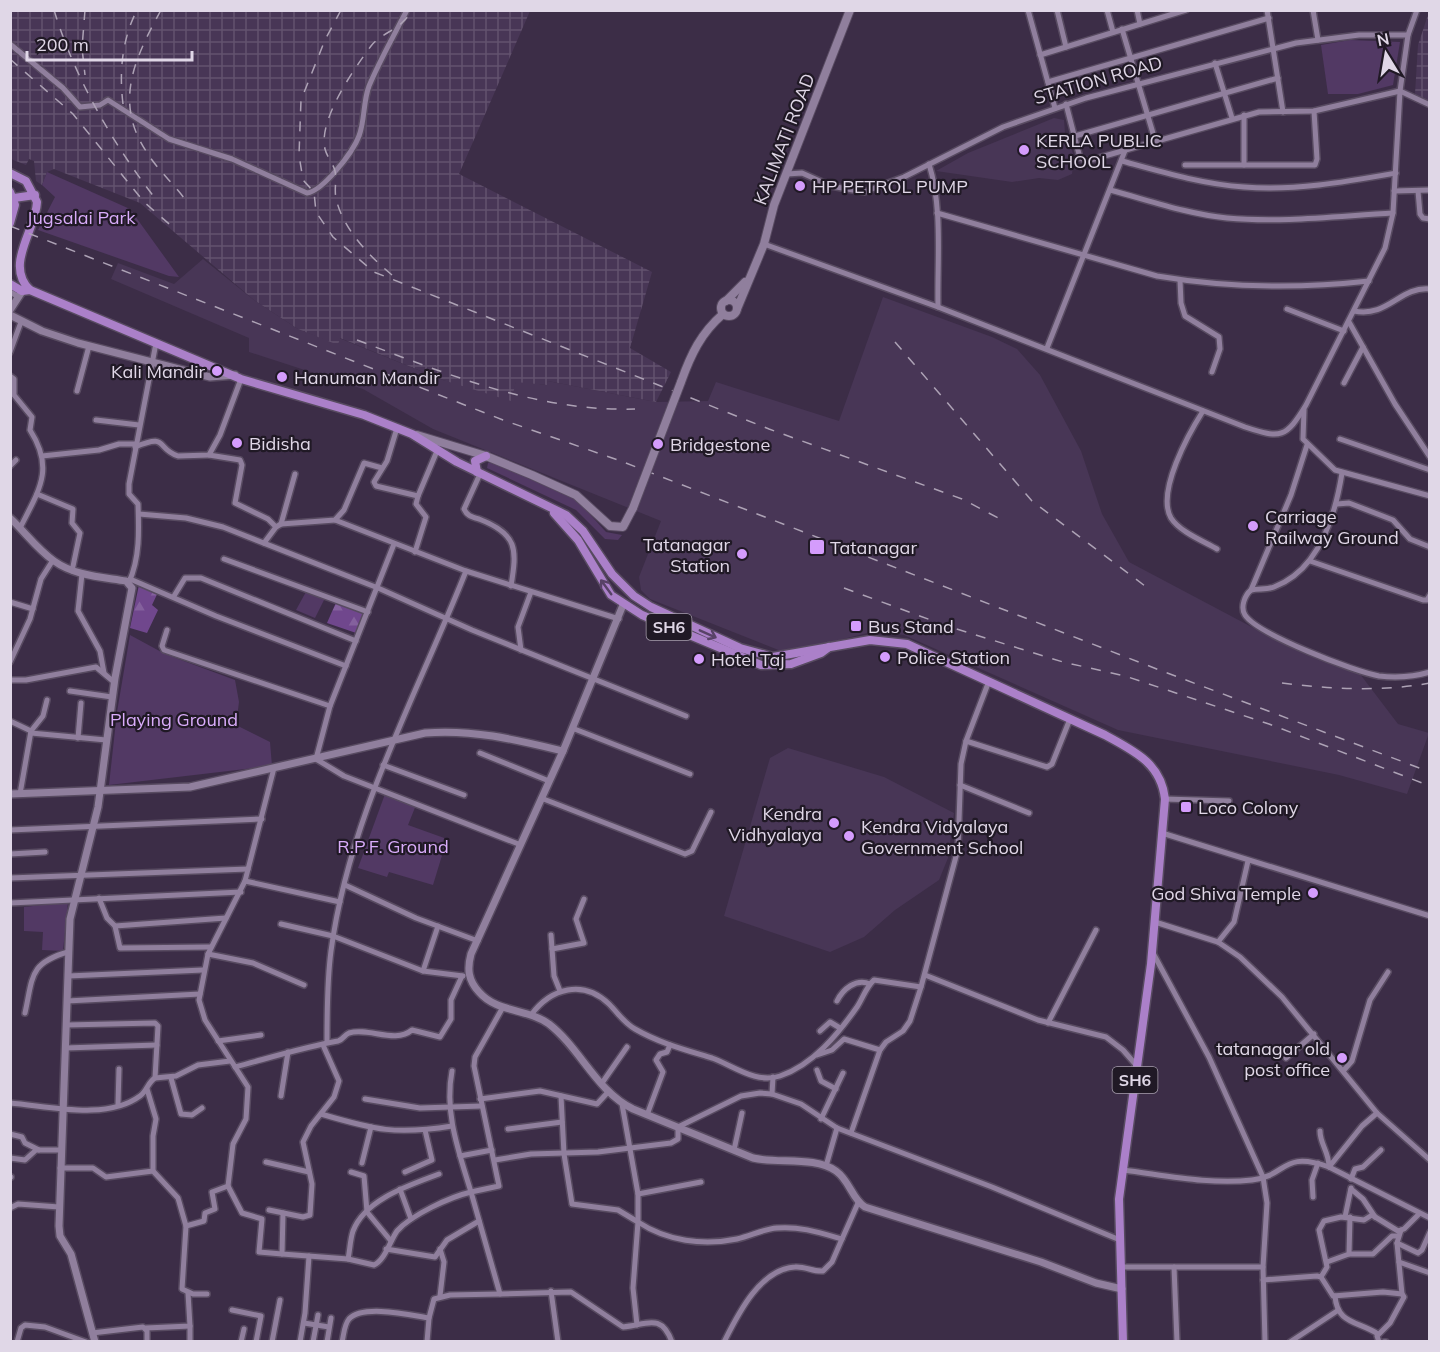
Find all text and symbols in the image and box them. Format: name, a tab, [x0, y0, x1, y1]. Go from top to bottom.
scale bar	[27, 24, 192, 62]
north arrow	[1356, 24, 1416, 84]
text: N	[1375, 28, 1391, 50]
text: 200 m	[36, 33, 89, 56]
street label: STATION ROAD	[1031, 51, 1165, 109]
street label: KALIMATI ROAD	[748, 70, 820, 208]
place label: KERLA PUBLIC SCHOOL	[1036, 129, 1162, 173]
marker: KERLA PUBLIC SCHOOL	[1017, 143, 1031, 157]
place label: HP PETROL PUMP	[812, 175, 968, 198]
marker: HP PETROL PUMP	[793, 179, 807, 193]
park label: Jugsalai Park	[27, 206, 136, 229]
place label: Kali Mandir	[111, 360, 205, 383]
marker: Kali Mandir	[210, 364, 224, 378]
place label: Hanuman Mandir	[294, 366, 440, 389]
marker: Hanuman Mandir	[275, 370, 289, 384]
place label: Bidisha	[249, 432, 311, 455]
place label: Bridgestone	[670, 433, 770, 456]
marker: Bidisha	[230, 436, 244, 450]
marker: Bridgestone	[651, 437, 665, 451]
place label: Carriage Railway Ground	[1265, 505, 1399, 549]
marker: Carriage Railway Ground	[1246, 519, 1260, 533]
place label: Tatanagar Station	[643, 533, 730, 577]
place label: Tatanagar	[830, 536, 917, 559]
marker: Tatanagar	[808, 538, 826, 556]
marker: Tatanagar Station	[735, 547, 749, 561]
one-way arrow	[600, 580, 612, 596]
road number: SH6	[646, 614, 692, 640]
place label: Bus Stand	[868, 615, 954, 638]
marker: Bus Stand	[849, 619, 863, 633]
one-way arrow	[699, 629, 717, 640]
place label: Police Station	[897, 646, 1010, 669]
place label: Hotel Taj	[711, 648, 785, 671]
marker: Police Station	[878, 650, 892, 664]
marker: Hotel Taj	[692, 652, 706, 666]
park label: Playing Ground	[110, 708, 238, 731]
place label: Loco Colony	[1198, 796, 1299, 819]
marker: Loco Colony	[1179, 800, 1193, 814]
place label: Kendra Vidhyalaya	[729, 802, 822, 846]
place label: Kendra Vidyalaya Government School	[861, 815, 1023, 859]
marker: Kendra Vidhyalaya	[827, 816, 841, 830]
marker: Kendra Vidyalaya Government School	[842, 829, 856, 843]
park label: R.P.F. Ground	[337, 835, 449, 858]
place label: God Shiva Temple	[1151, 882, 1301, 905]
marker: God Shiva Temple	[1306, 886, 1320, 900]
place label: tatanagar old post office	[1216, 1037, 1330, 1081]
marker: tatanagar old post office	[1335, 1051, 1349, 1065]
road number: SH6	[1112, 1067, 1158, 1093]

